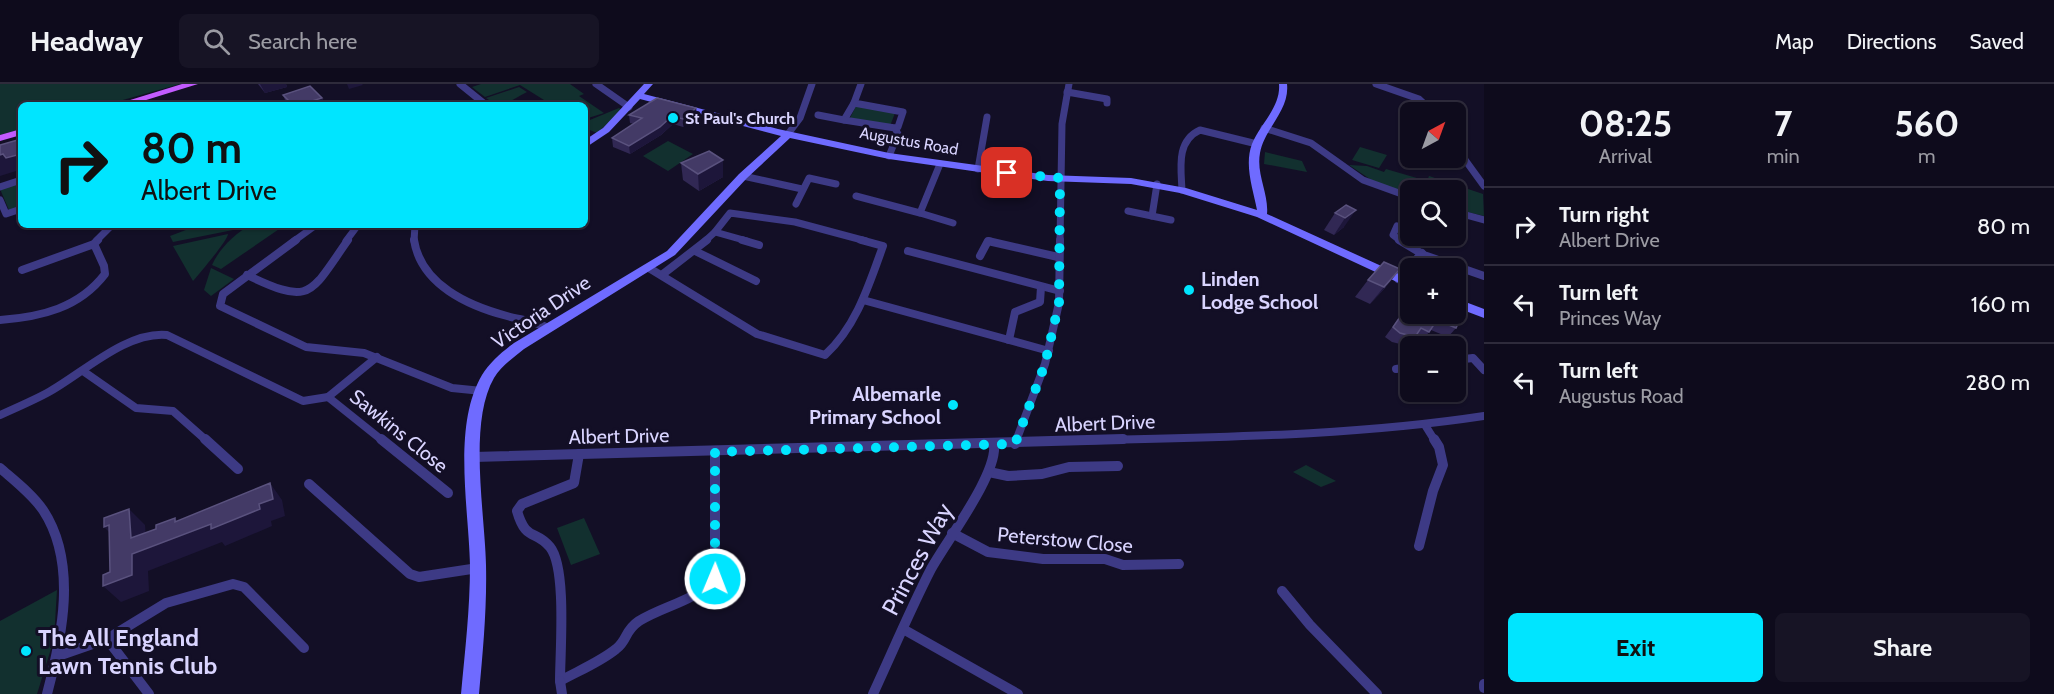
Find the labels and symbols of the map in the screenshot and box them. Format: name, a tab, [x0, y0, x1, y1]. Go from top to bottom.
north arrow	[1400, 102, 1466, 168]
place label: St Paul's Church	[685, 109, 795, 128]
marker: St Paul's Church	[666, 111, 680, 125]
street label: Augustus Road	[858, 123, 960, 159]
pin	[981, 147, 1032, 198]
place label: Linden Lodge School	[1201, 267, 1318, 314]
street label: Victoria Drive	[487, 270, 595, 354]
marker: Linden Lodge School	[1182, 283, 1196, 297]
place label: Albemarle Primary School	[809, 382, 941, 429]
street label: Sawkins Close	[345, 384, 453, 478]
marker: Albemarle Primary School	[946, 398, 960, 412]
street label: Albert Drive	[1054, 409, 1156, 437]
street label: Albert Drive	[568, 423, 670, 449]
street label: Princes Way	[875, 498, 959, 620]
street label: Peterstow Close	[996, 522, 1134, 558]
position arrow	[683, 547, 747, 611]
place label: The All England Lawn Tennis Club	[38, 623, 217, 680]
marker: The All England Lawn Tennis Club	[19, 644, 33, 658]

